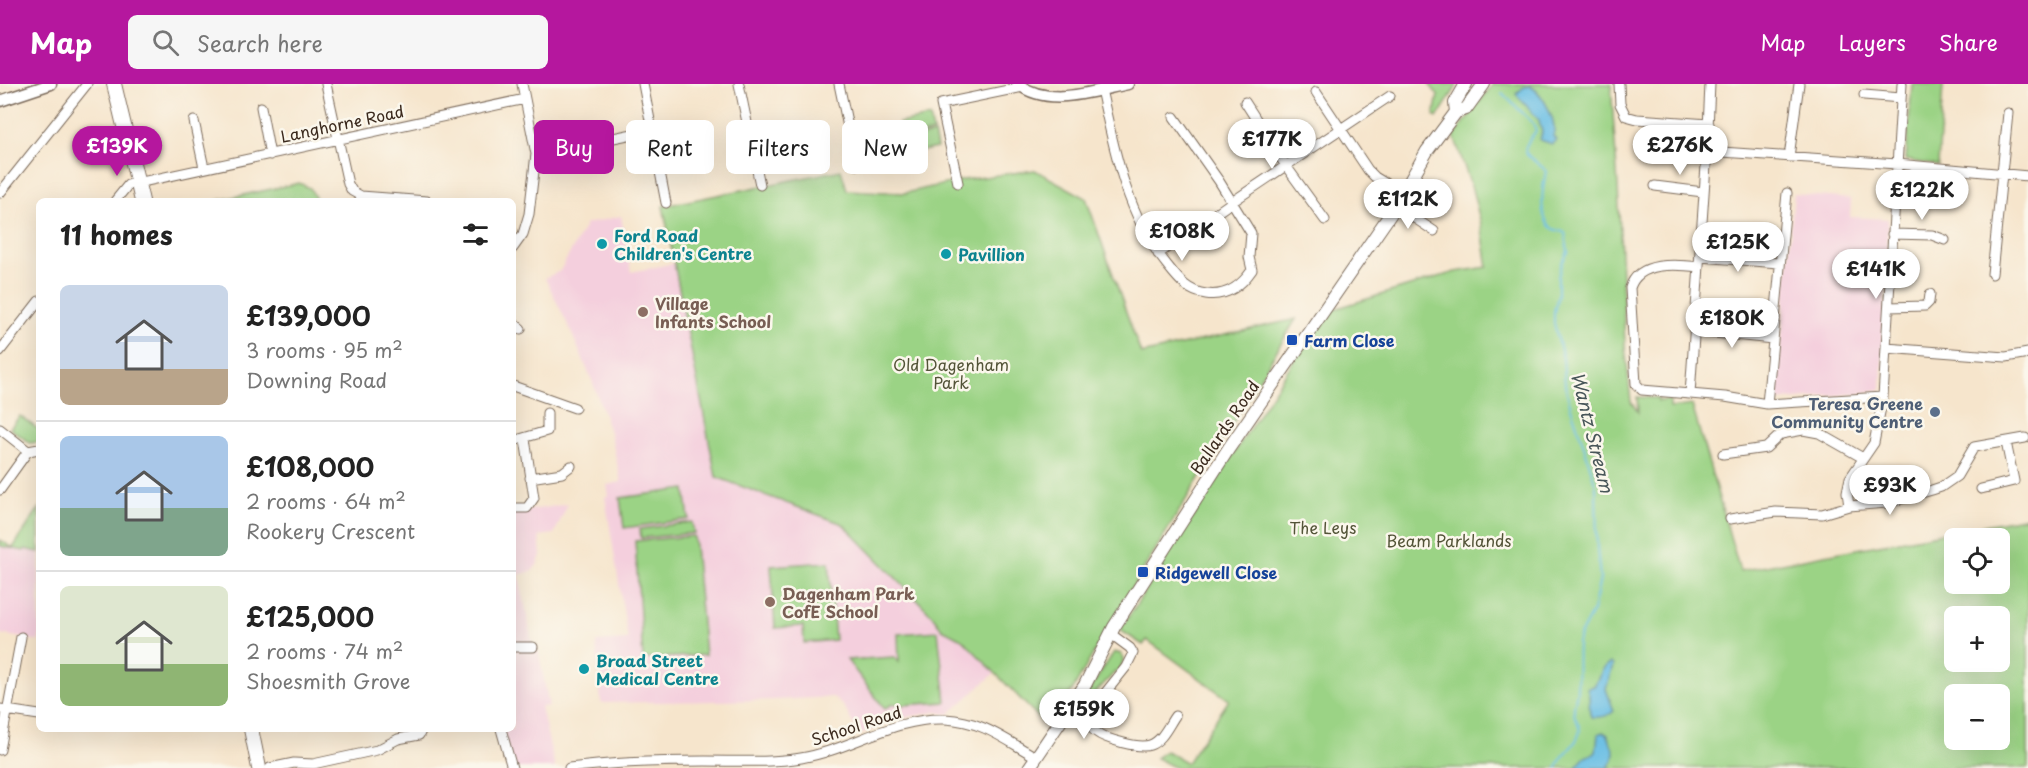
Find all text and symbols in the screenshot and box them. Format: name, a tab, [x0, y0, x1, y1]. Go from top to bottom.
search box	[128, 15, 548, 69]
text: Map	[30, 21, 92, 64]
icon: search	[149, 26, 182, 59]
text: Search here	[197, 26, 323, 59]
text: Map	[1761, 26, 1805, 58]
text: Layers	[1838, 26, 1906, 58]
text: Share	[1939, 26, 1998, 58]
street label: Langhorne Road	[278, 98, 406, 148]
pin: £177K	[1230, 119, 1314, 170]
chip: Buy	[534, 120, 614, 174]
chip: Rent	[626, 120, 714, 174]
chip: Filters	[726, 120, 830, 174]
chip: New	[842, 120, 928, 174]
text: £177K	[1242, 123, 1302, 153]
pin: £276K	[1638, 125, 1722, 176]
pin: £139K	[75, 126, 159, 177]
text: £276K	[1647, 129, 1713, 159]
text: £139K	[86, 130, 148, 160]
pin: £122K	[1880, 170, 1964, 221]
text: £122K	[1890, 174, 1954, 204]
pin: £112K	[1366, 179, 1450, 230]
text: £112K	[1378, 183, 1438, 213]
pin: £108K	[1140, 211, 1224, 262]
text: 11 homes	[60, 215, 173, 254]
text: £108K	[1149, 215, 1215, 245]
icon: filters	[459, 218, 492, 251]
pin: £125K	[1696, 222, 1780, 273]
place label: Ford Road Children's Centre	[614, 223, 752, 265]
text: £125K	[1706, 226, 1770, 256]
marker: Ford Road Children's Centre	[595, 237, 609, 251]
place label: Pavillion	[958, 242, 1025, 266]
marker: Pavillion	[939, 247, 953, 261]
pin: £141K	[1834, 249, 1918, 300]
text: £141K	[1846, 253, 1906, 283]
place label: Village Infants School	[655, 291, 771, 333]
text: £139,000	[246, 296, 371, 335]
pin: £180K	[1690, 298, 1774, 349]
text: £180K	[1700, 302, 1764, 332]
marker: Village Infants School	[636, 305, 650, 319]
icon: home	[108, 309, 180, 381]
place label: Farm Close	[1304, 328, 1395, 352]
marker: Farm Close	[1285, 333, 1299, 347]
text: 3 rooms · 95 m²	[246, 335, 403, 365]
park label: Old Dagenham Park	[893, 352, 1009, 394]
text: Downing Road	[246, 365, 387, 395]
water label: Wantz Stream	[1565, 369, 1621, 496]
street label: Ballards Road	[1184, 375, 1264, 479]
place label: Teresa Greene Community Centre	[1771, 391, 1923, 433]
marker: Teresa Greene Community Centre	[1928, 405, 1942, 419]
text: £108,000	[246, 447, 374, 486]
icon: home	[108, 460, 180, 532]
pin: £93K	[1854, 465, 1926, 516]
text: £93K	[1863, 469, 1917, 499]
text: 2 rooms · 64 m²	[246, 486, 406, 516]
park label: The Leys	[1290, 515, 1356, 539]
text: Rookery Crescent	[246, 516, 415, 546]
park label: Beam Parklands	[1386, 528, 1512, 552]
map controls	[1944, 528, 2010, 750]
button: locate	[1944, 528, 2010, 594]
place label: Ridgewell Close	[1155, 560, 1278, 584]
marker: Ridgewell Close	[1136, 565, 1150, 579]
place label: Dagenham Park CofE School	[782, 581, 915, 623]
marker: Dagenham Park CofE School	[763, 595, 777, 609]
text: £125,000	[246, 597, 374, 636]
button: +	[1944, 606, 2010, 672]
icon: home	[108, 610, 180, 682]
text: 2 rooms · 74 m²	[246, 636, 403, 666]
place label: Broad Street Medical Centre	[596, 648, 719, 690]
marker: Broad Street Medical Centre	[577, 662, 591, 676]
text: Shoesmith Grove	[246, 666, 410, 696]
button: −	[1944, 684, 2010, 750]
pin: £159K	[1042, 689, 1126, 740]
text: £159K	[1053, 693, 1115, 723]
street label: School Road	[808, 699, 904, 751]

